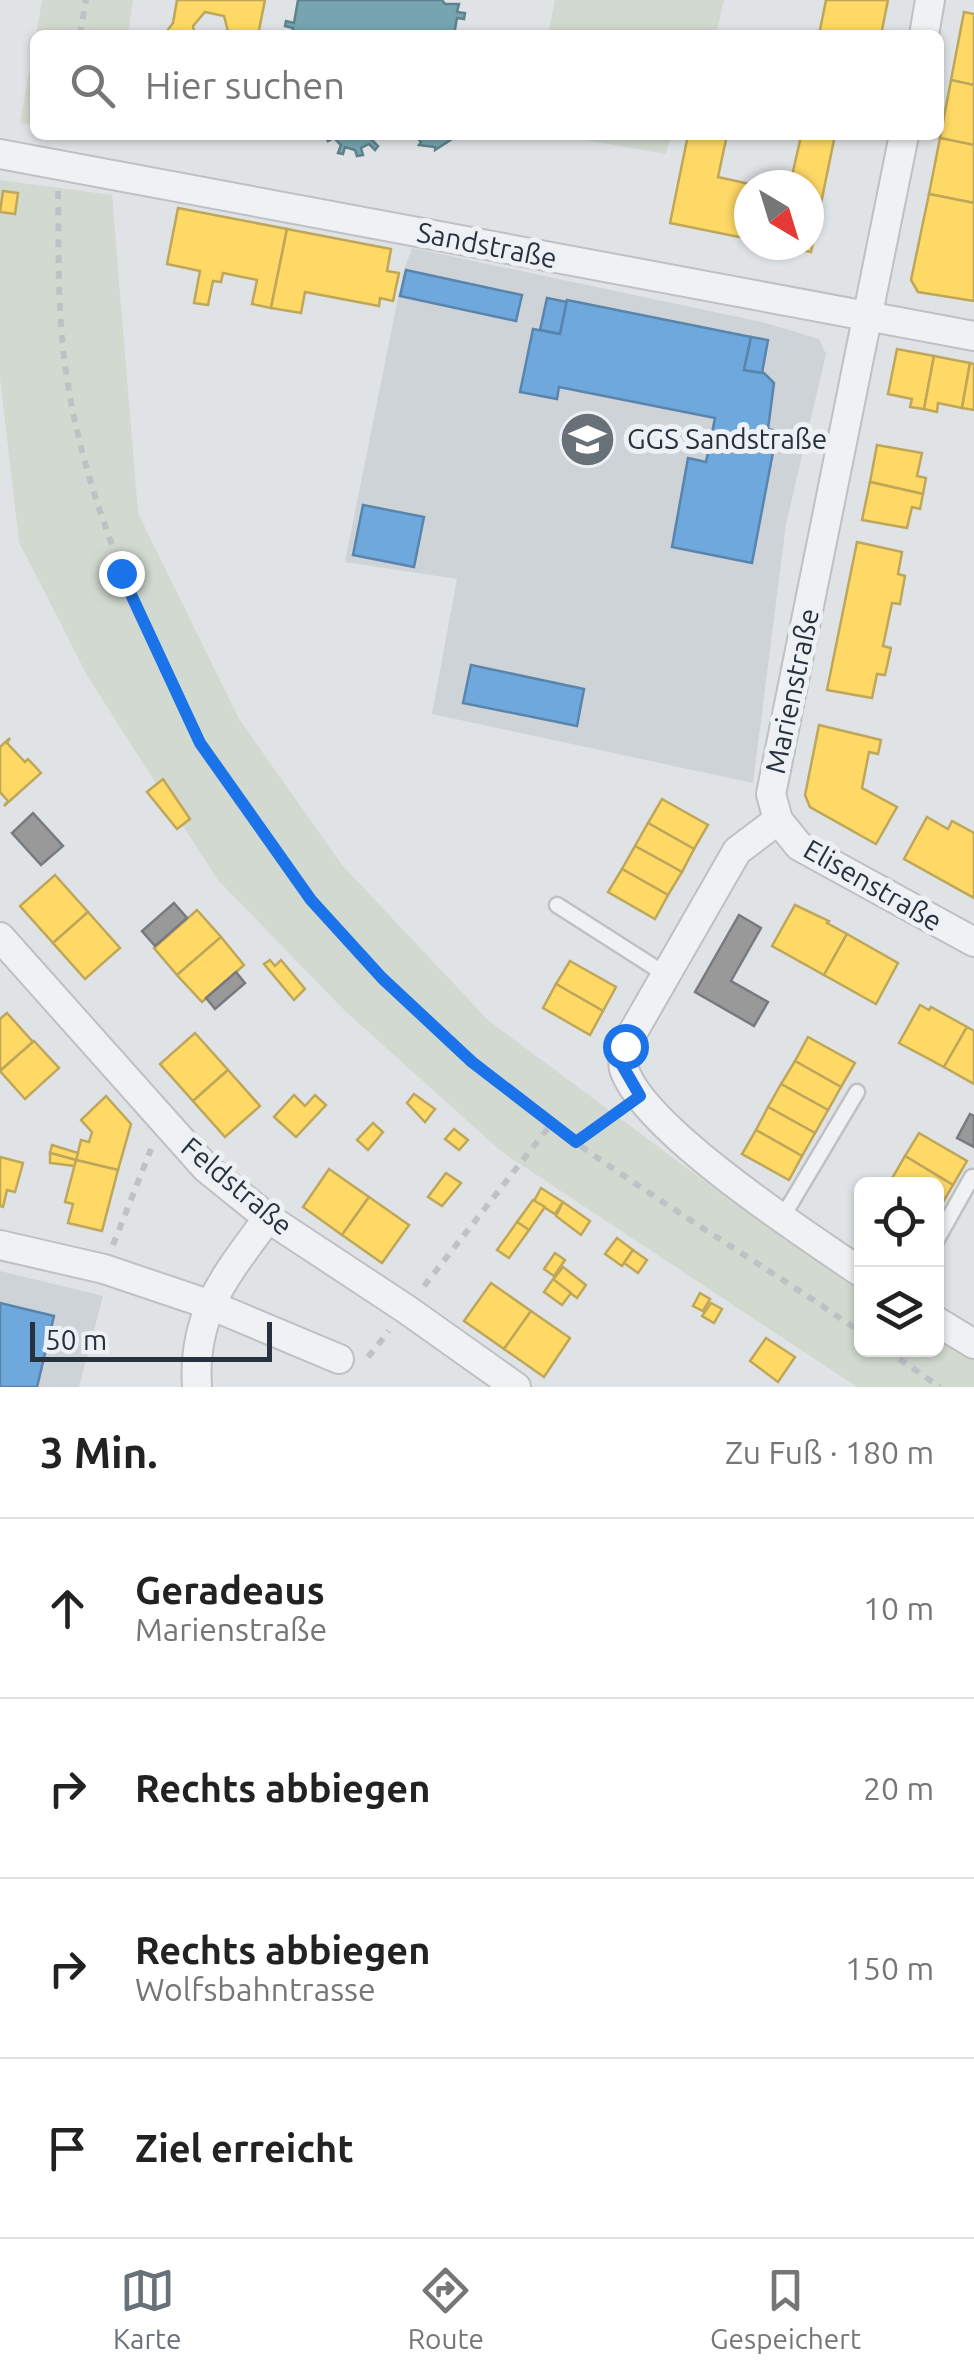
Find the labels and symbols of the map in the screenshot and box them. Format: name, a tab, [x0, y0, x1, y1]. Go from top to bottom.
north arrow	[734, 170, 824, 260]
street label: Sandstraße	[414, 216, 560, 273]
school or university icon: GGS Sandstraße	[558, 409, 618, 469]
place label: GGS Sandstraße	[627, 423, 827, 454]
route end	[99, 551, 145, 597]
street label: Marienstraße	[759, 605, 824, 776]
street label: Elisenstraße	[799, 833, 948, 936]
route start	[603, 1024, 649, 1070]
street label: Feldstraße	[176, 1131, 299, 1241]
scale bar	[30, 1317, 272, 1362]

